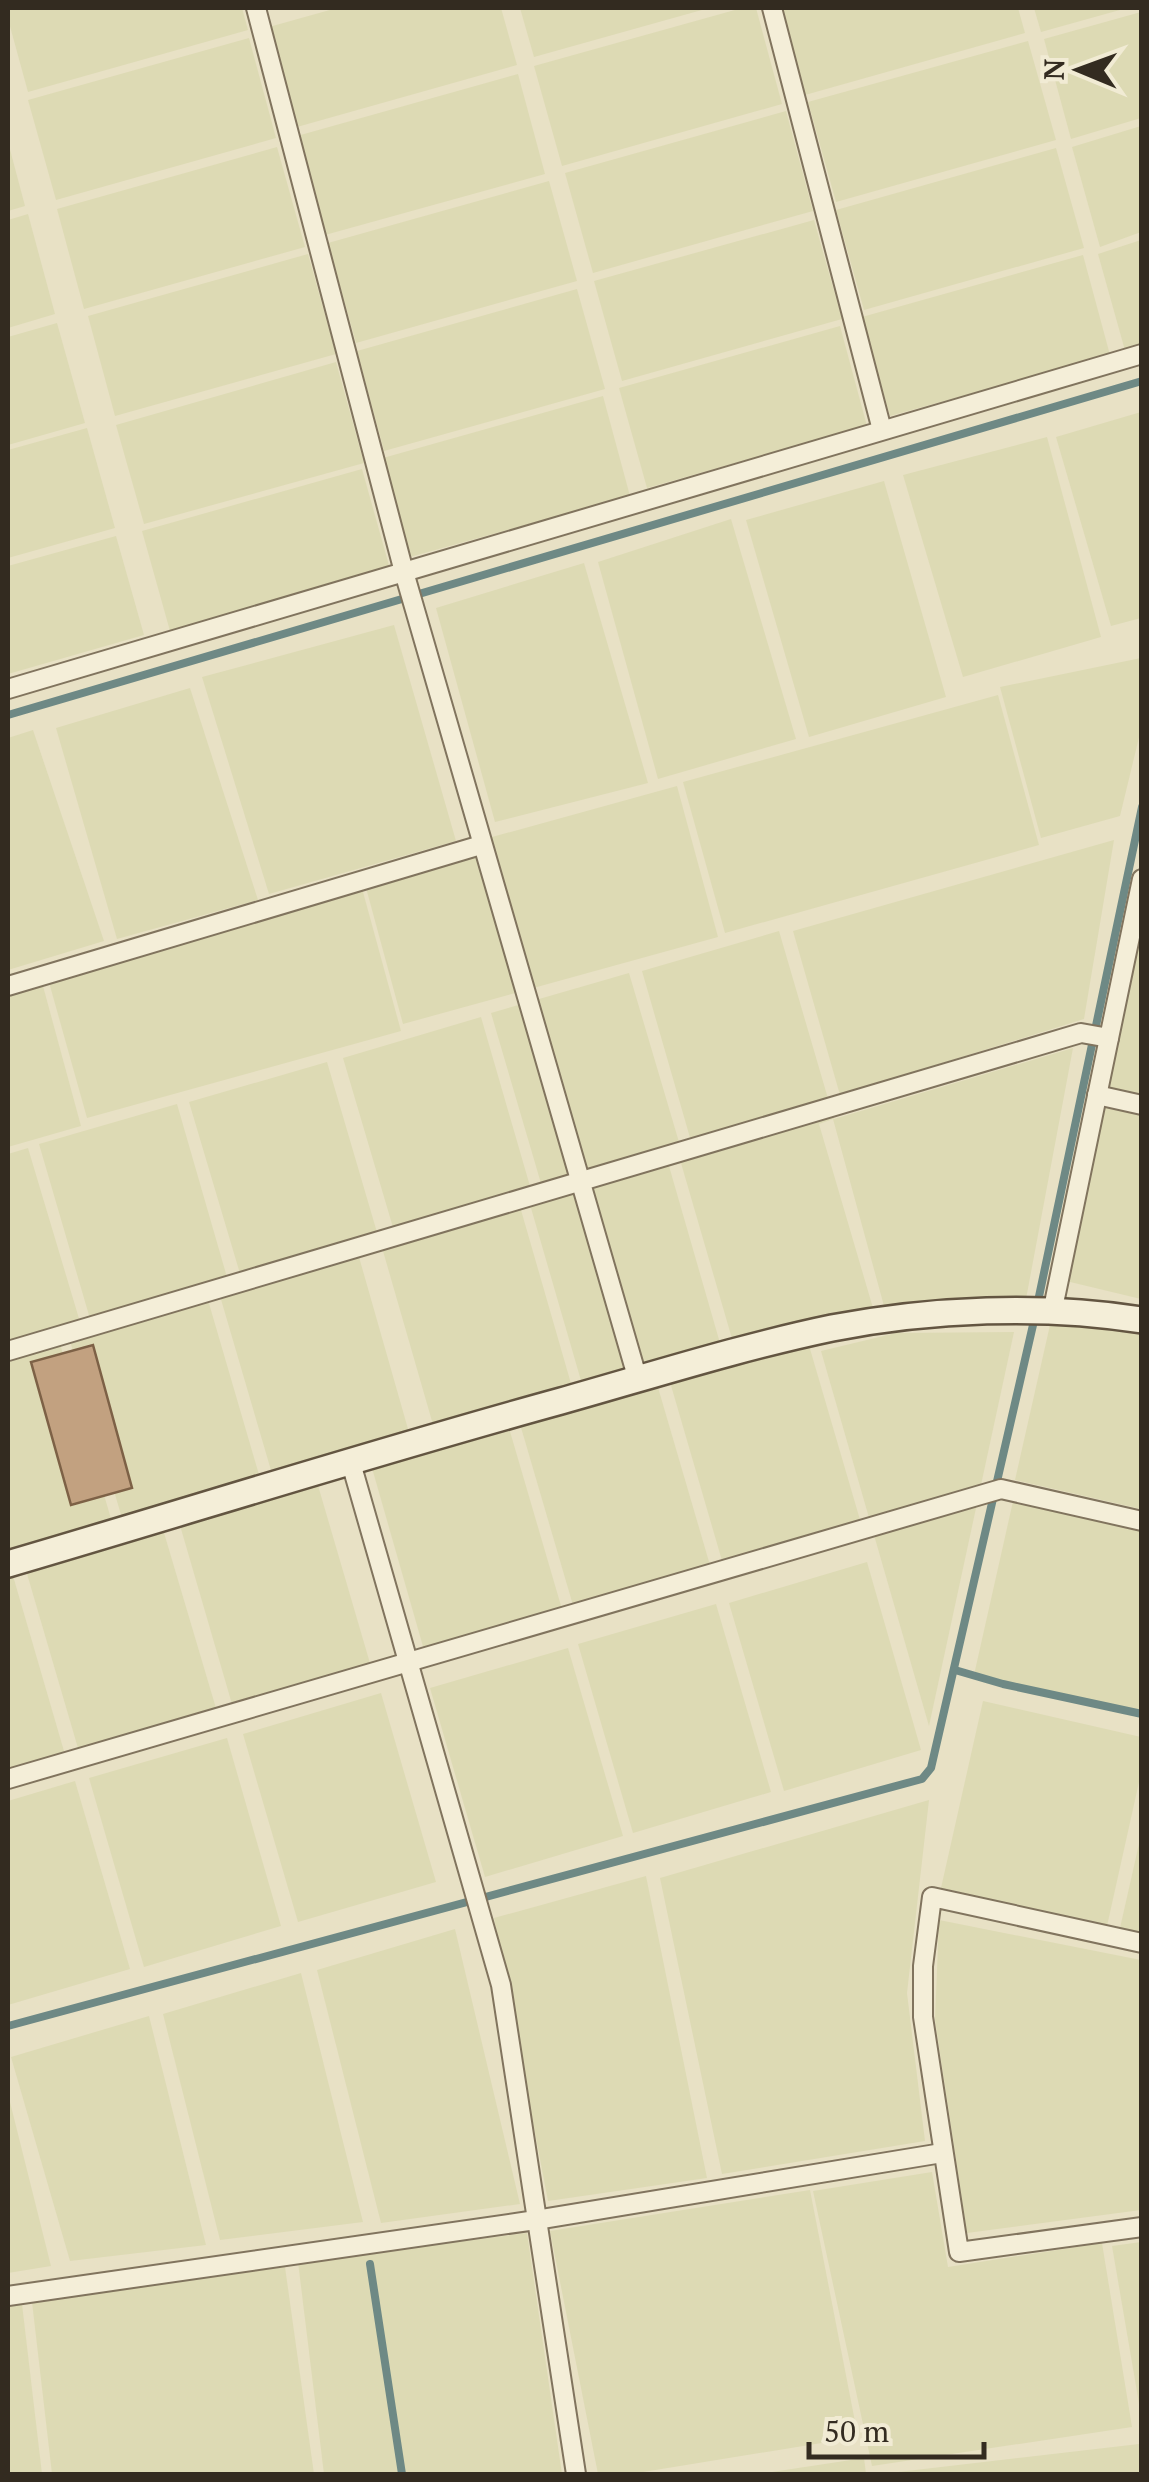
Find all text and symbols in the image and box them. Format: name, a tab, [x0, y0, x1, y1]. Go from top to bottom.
north arrow	[1029, 20, 1129, 120]
text: N	[1035, 59, 1072, 80]
scale bar	[809, 2397, 984, 2459]
text: 50 m	[824, 2411, 889, 2451]

